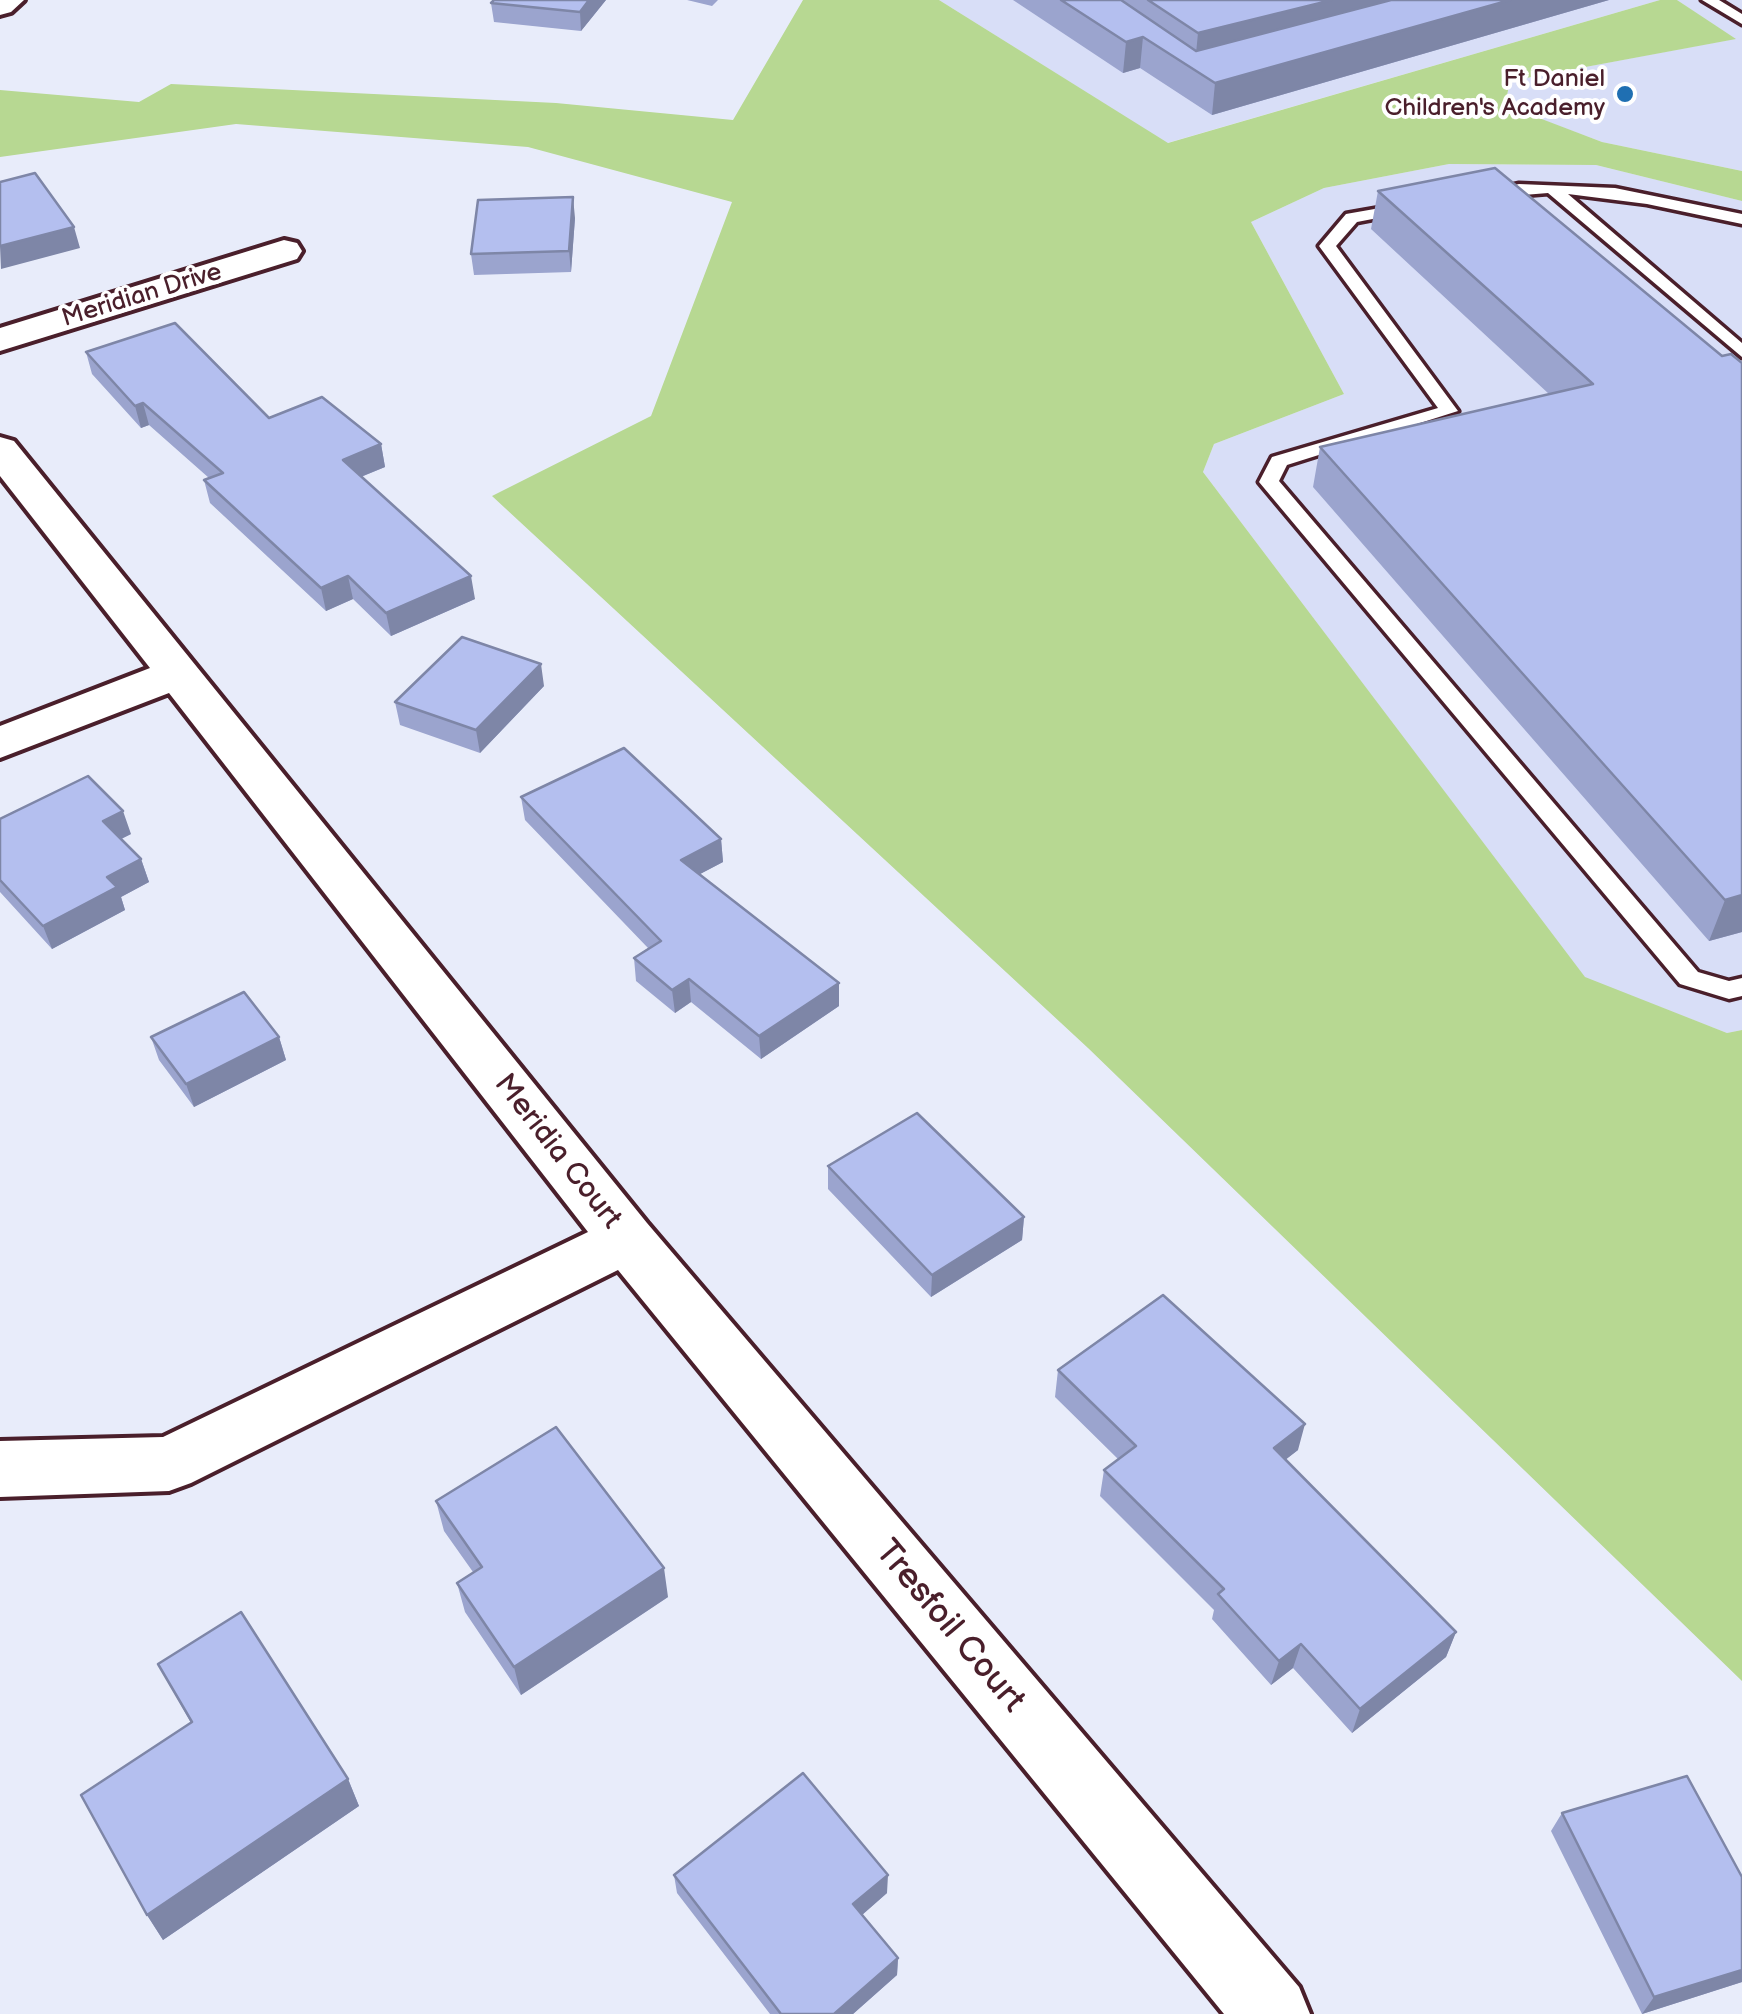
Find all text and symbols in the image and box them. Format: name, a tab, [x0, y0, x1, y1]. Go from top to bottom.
place label: Ft Daniel Children's Academy	[1384, 65, 1605, 124]
marker: Ft Daniel Children's Academy	[1614, 83, 1636, 105]
street label: Meridian Drive	[59, 258, 225, 334]
street label: Meridia Court	[486, 1068, 628, 1236]
street label: Tresfoil Court	[865, 1532, 1033, 1722]

